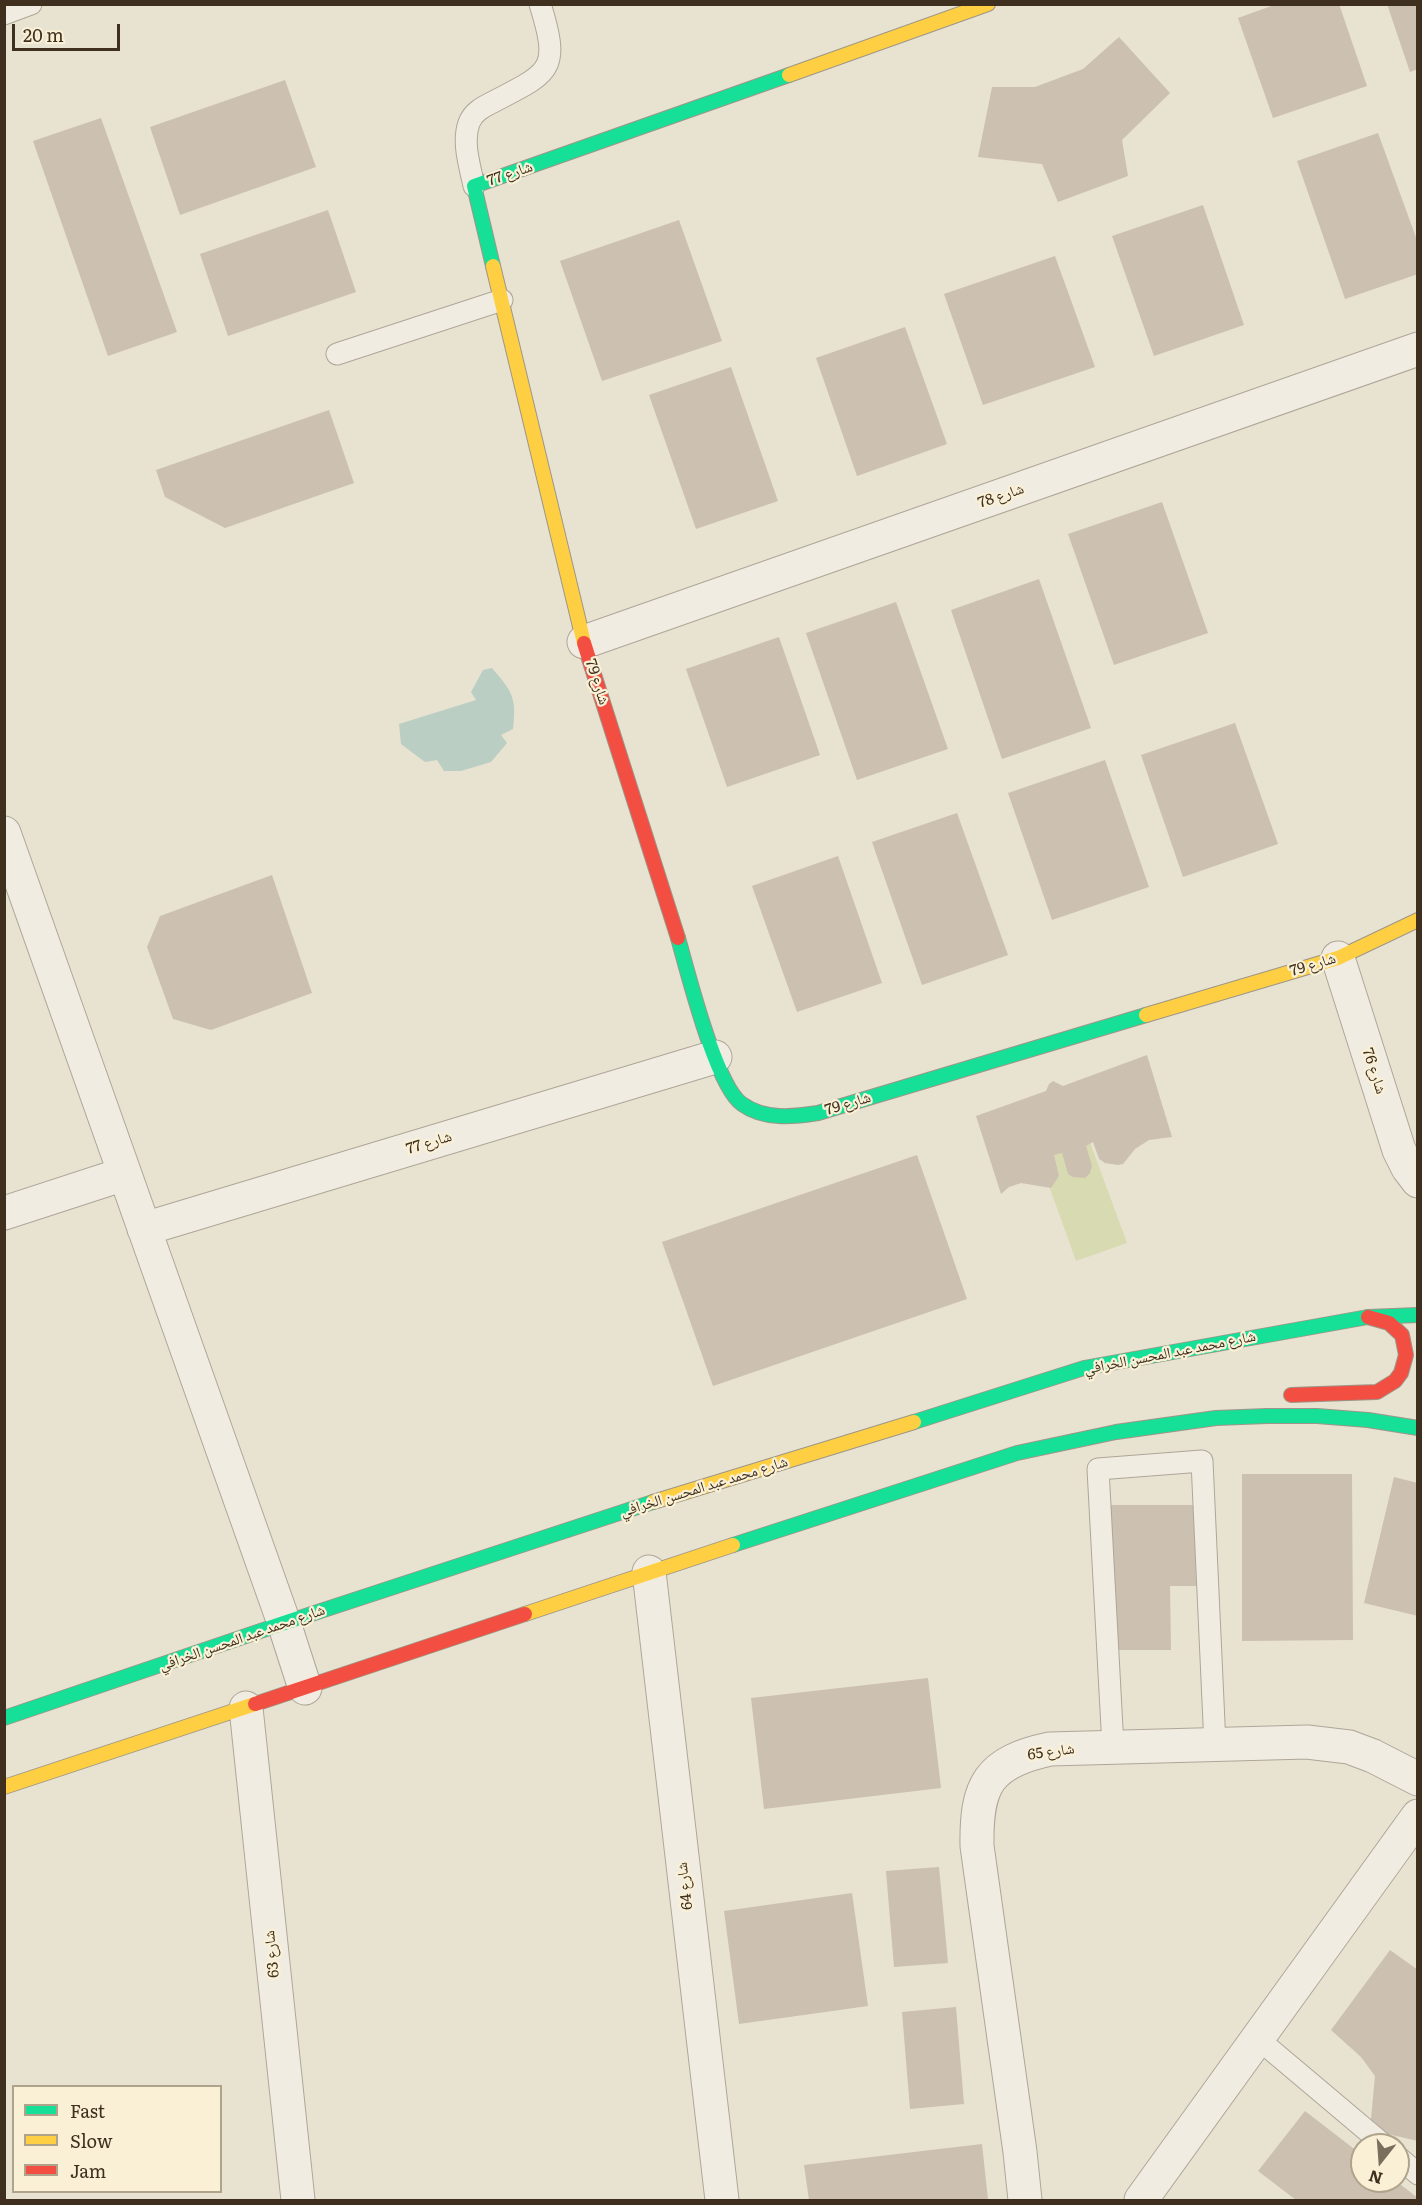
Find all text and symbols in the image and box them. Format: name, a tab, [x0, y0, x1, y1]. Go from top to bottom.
scale bar	[15, 12, 123, 50]
text: 20 m	[23, 21, 64, 48]
street label: شارع 77	[485, 158, 535, 190]
street label: شارع 78	[976, 480, 1026, 512]
street label: شارع 79	[581, 657, 613, 707]
street label: شارع 79	[1288, 950, 1338, 980]
street label: شارع 76	[1358, 1046, 1390, 1096]
street label: شارع 79	[823, 1089, 873, 1119]
street label: شارع 77	[404, 1128, 454, 1158]
street label: شارع محمد عبد المحسن الخرافي	[1083, 1328, 1257, 1378]
street label: شارع محمد عبد المحسن الخرافي	[618, 1453, 790, 1521]
street label: شارع محمد عبد المحسن الخرافي	[157, 1601, 327, 1675]
street label: شارع 65	[1026, 1740, 1076, 1764]
street label: شارع 64	[673, 1861, 697, 1911]
street label: شارع 63	[261, 1929, 283, 1979]
legend	[12, 2085, 222, 2193]
text: Fast	[70, 2097, 105, 2124]
text: Slow	[70, 2127, 112, 2154]
north arrow	[1350, 2133, 1410, 2193]
text: Jam	[70, 2157, 106, 2184]
text: N	[1365, 2165, 1385, 2192]

